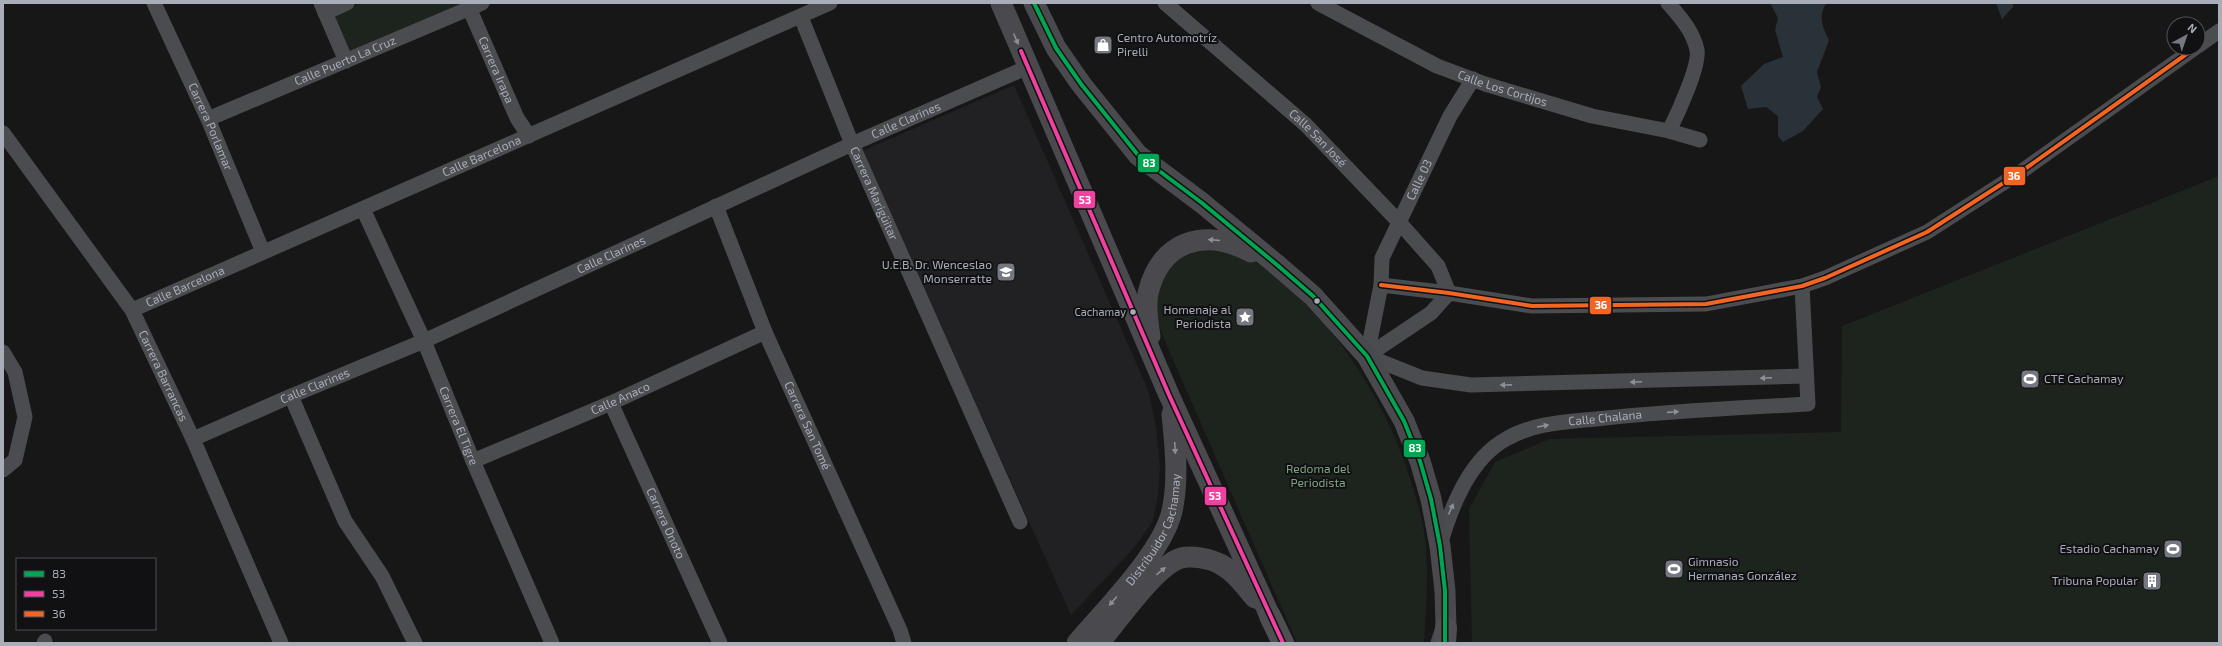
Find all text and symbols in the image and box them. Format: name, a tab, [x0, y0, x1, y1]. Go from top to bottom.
north arrow	[2166, 16, 2206, 56]
text: N	[2186, 20, 2200, 36]
place label: Centro Automotríz Pirelli	[1117, 30, 1217, 58]
street label: Calle Puerto La Cruz	[292, 32, 398, 88]
one-way arrow	[1013, 33, 1019, 44]
street label: Carrera Irapa	[476, 34, 518, 105]
shop icon: Centro Automotríz Pirelli	[1092, 34, 1114, 56]
street label: Calle Los Cortijos	[1456, 66, 1549, 108]
street label: Carrera Porlamar	[186, 80, 237, 172]
street label: Calle Clarines	[869, 98, 942, 141]
street label: Calle San José	[1287, 106, 1350, 169]
street label: Calle Barcelona	[440, 132, 523, 179]
street label: Carrera Marigüitar	[848, 144, 902, 242]
line badge: 83	[1137, 153, 1160, 173]
text: 83	[1142, 156, 1156, 169]
street label: Calle 03	[1403, 157, 1434, 202]
line badge: 36	[2003, 166, 2026, 186]
text: 36	[2008, 169, 2021, 182]
line badge: 53	[1073, 190, 1096, 209]
text: 53	[1079, 193, 1091, 206]
street label: Calle Clarines	[574, 232, 647, 276]
one-way arrow	[1208, 237, 1221, 243]
place label: U.E.B. Dr. Wenceslao Monserratte	[882, 257, 992, 285]
school or university icon: U.E.B. Dr. Wenceslao Monserratte	[995, 261, 1017, 283]
street label: Calle Barcelona	[143, 262, 226, 309]
unlabelled marker	[1312, 296, 1322, 306]
line badge: 36	[1589, 296, 1612, 315]
text: 36	[1595, 298, 1608, 311]
place label: Homenaje al Periodista	[1163, 302, 1231, 330]
place label: Cachamay	[1074, 305, 1126, 318]
place icon: Homenaje al Periodista	[1234, 306, 1256, 328]
marker: Cachamay	[1128, 307, 1138, 317]
street label: Carrera Barrancas	[137, 328, 192, 423]
street label: Calle Clarines	[278, 365, 352, 406]
sports icon: CTE Cachamay	[2019, 368, 2041, 390]
place label: CTE Cachamay	[2044, 371, 2124, 385]
one-way arrow	[1760, 374, 1772, 381]
street label: Calle Anaco	[588, 378, 652, 417]
one-way arrow	[1630, 378, 1642, 385]
street label: Carrera San Tomé	[782, 379, 834, 472]
one-way arrow	[1499, 382, 1512, 388]
street label: Carrera El Tigre	[437, 384, 482, 467]
street label: Calle Chalana	[1568, 406, 1643, 428]
one-way arrow	[1667, 409, 1679, 416]
one-way arrow	[1537, 423, 1549, 429]
line badge: 83	[1403, 439, 1426, 458]
text: 83	[1408, 441, 1422, 454]
one-way arrow	[1171, 442, 1178, 454]
park label: Redoma del Periodista	[1286, 461, 1351, 489]
street label: Distribuidor Cachamay	[1122, 473, 1182, 588]
street label: Carrera Onoto	[644, 485, 689, 561]
line badge: 53	[1204, 486, 1227, 506]
text: 53	[1209, 489, 1221, 502]
one-way arrow	[1448, 503, 1455, 515]
sports icon: Estadio Cachamay	[2162, 538, 2184, 560]
place label: Estadio Cachamay	[2059, 541, 2160, 555]
place label: Gimnasio Hermanas González	[1688, 554, 1797, 582]
legend	[16, 558, 156, 630]
sports icon: Gimnasio Hermanas González	[1663, 558, 1685, 580]
text: 83	[52, 566, 66, 580]
one-way arrow	[1156, 567, 1167, 576]
building icon: Tribuna Popular	[2141, 570, 2163, 592]
place label: Tribuna Popular	[2052, 573, 2138, 587]
text: 53	[52, 586, 65, 600]
one-way arrow	[1108, 595, 1117, 606]
text: 36	[52, 606, 66, 620]

